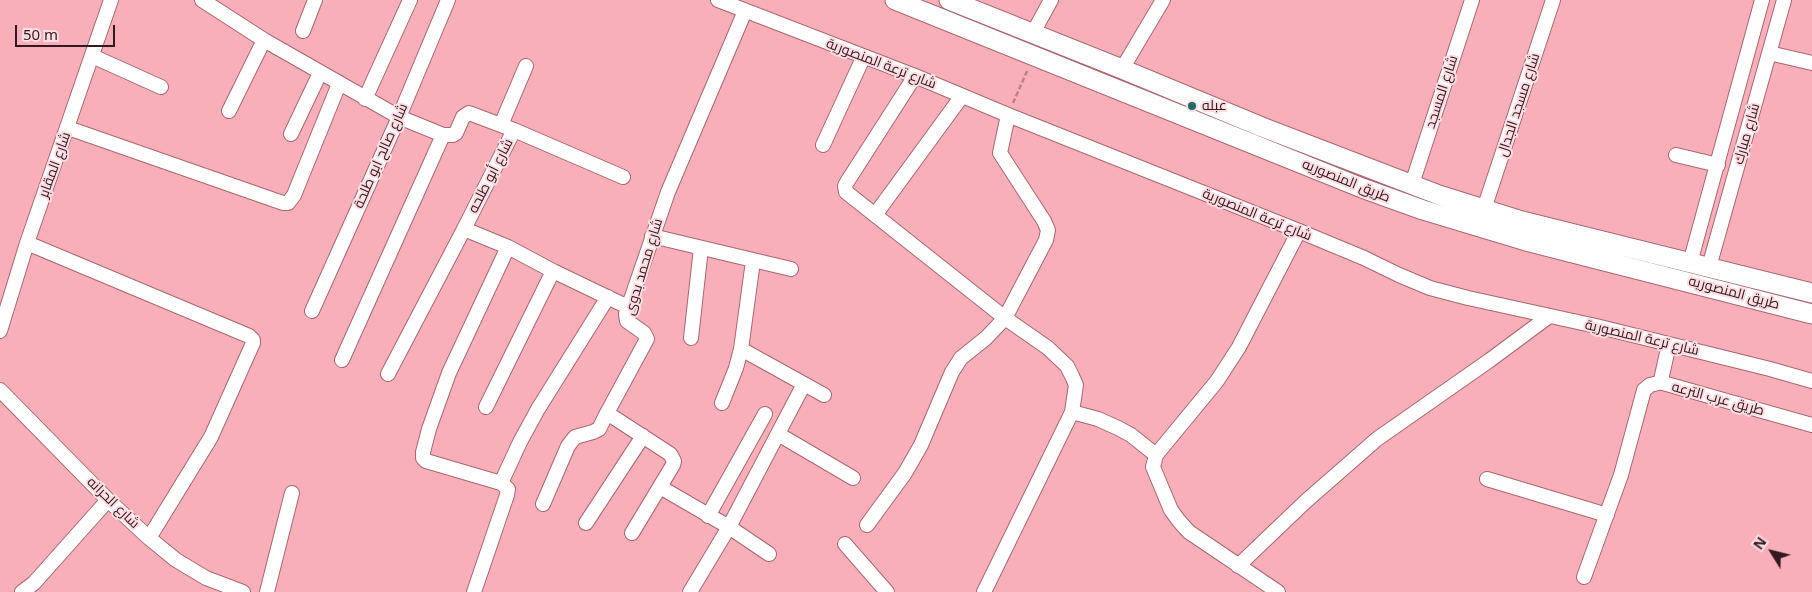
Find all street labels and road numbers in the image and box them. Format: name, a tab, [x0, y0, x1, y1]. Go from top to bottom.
street label: شارع ترعة المنصورية	[824, 35, 938, 93]
street label: شارع مسجد الجدال	[1494, 51, 1544, 159]
street label: شارع المسجد	[1422, 53, 1462, 131]
street label: شارع صالح ابو طلحة	[350, 101, 412, 211]
street label: شارع مبارك	[1730, 102, 1764, 166]
street label: شارع المقابر	[35, 130, 75, 200]
street label: شارع أبو طلحه	[465, 136, 517, 216]
street label: طريق المنصوريه	[1300, 156, 1392, 206]
street label: شارع ترعة المنصورية	[1200, 185, 1314, 245]
street label: شارع محمد بدوى	[621, 217, 667, 317]
street label: طريق المنصوريه	[1687, 273, 1781, 313]
street label: شارع ترعة المنصورية	[1583, 317, 1701, 359]
street label: طريق عرب الترعه	[1670, 379, 1766, 419]
street label: شارع الحرانه	[83, 474, 143, 532]

